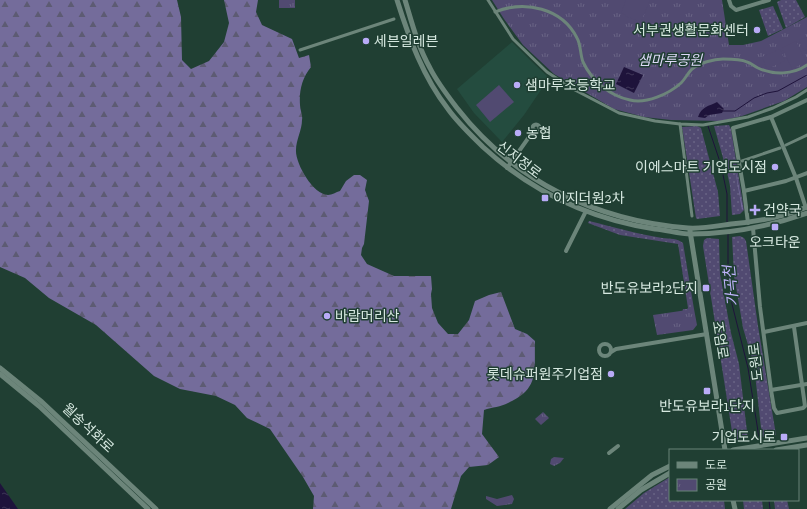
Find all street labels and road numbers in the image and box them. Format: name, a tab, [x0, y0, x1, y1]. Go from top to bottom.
street label: 신지정로	[493, 138, 545, 182]
street label: 조엄로	[709, 320, 731, 361]
street label: 도원로	[745, 342, 767, 382]
street label: 월송석화로	[59, 400, 117, 456]

